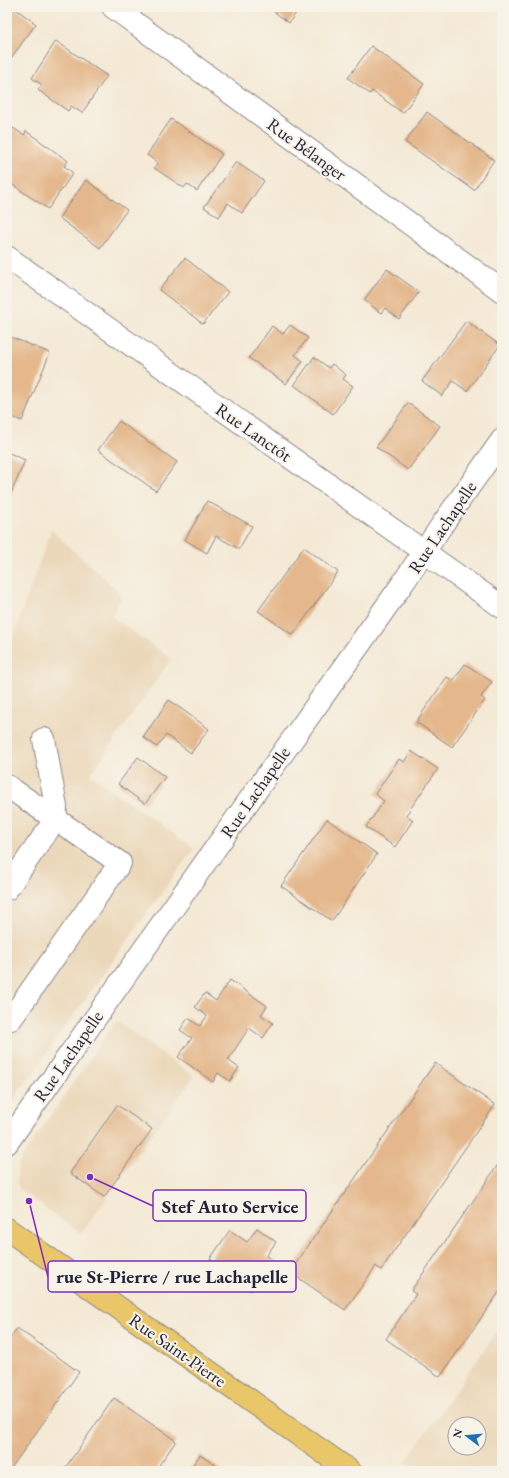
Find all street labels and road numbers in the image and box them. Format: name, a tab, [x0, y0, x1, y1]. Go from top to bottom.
street label: Rue Bélanger	[263, 113, 351, 185]
street label: Rue Lanctôt	[211, 397, 297, 467]
street label: Rue Lachapelle	[403, 476, 481, 578]
street label: Rue Lachapelle	[215, 742, 295, 842]
street label: Rue Lachapelle	[28, 1006, 108, 1106]
street label: Rue Saint-Pierre	[125, 1308, 231, 1392]

